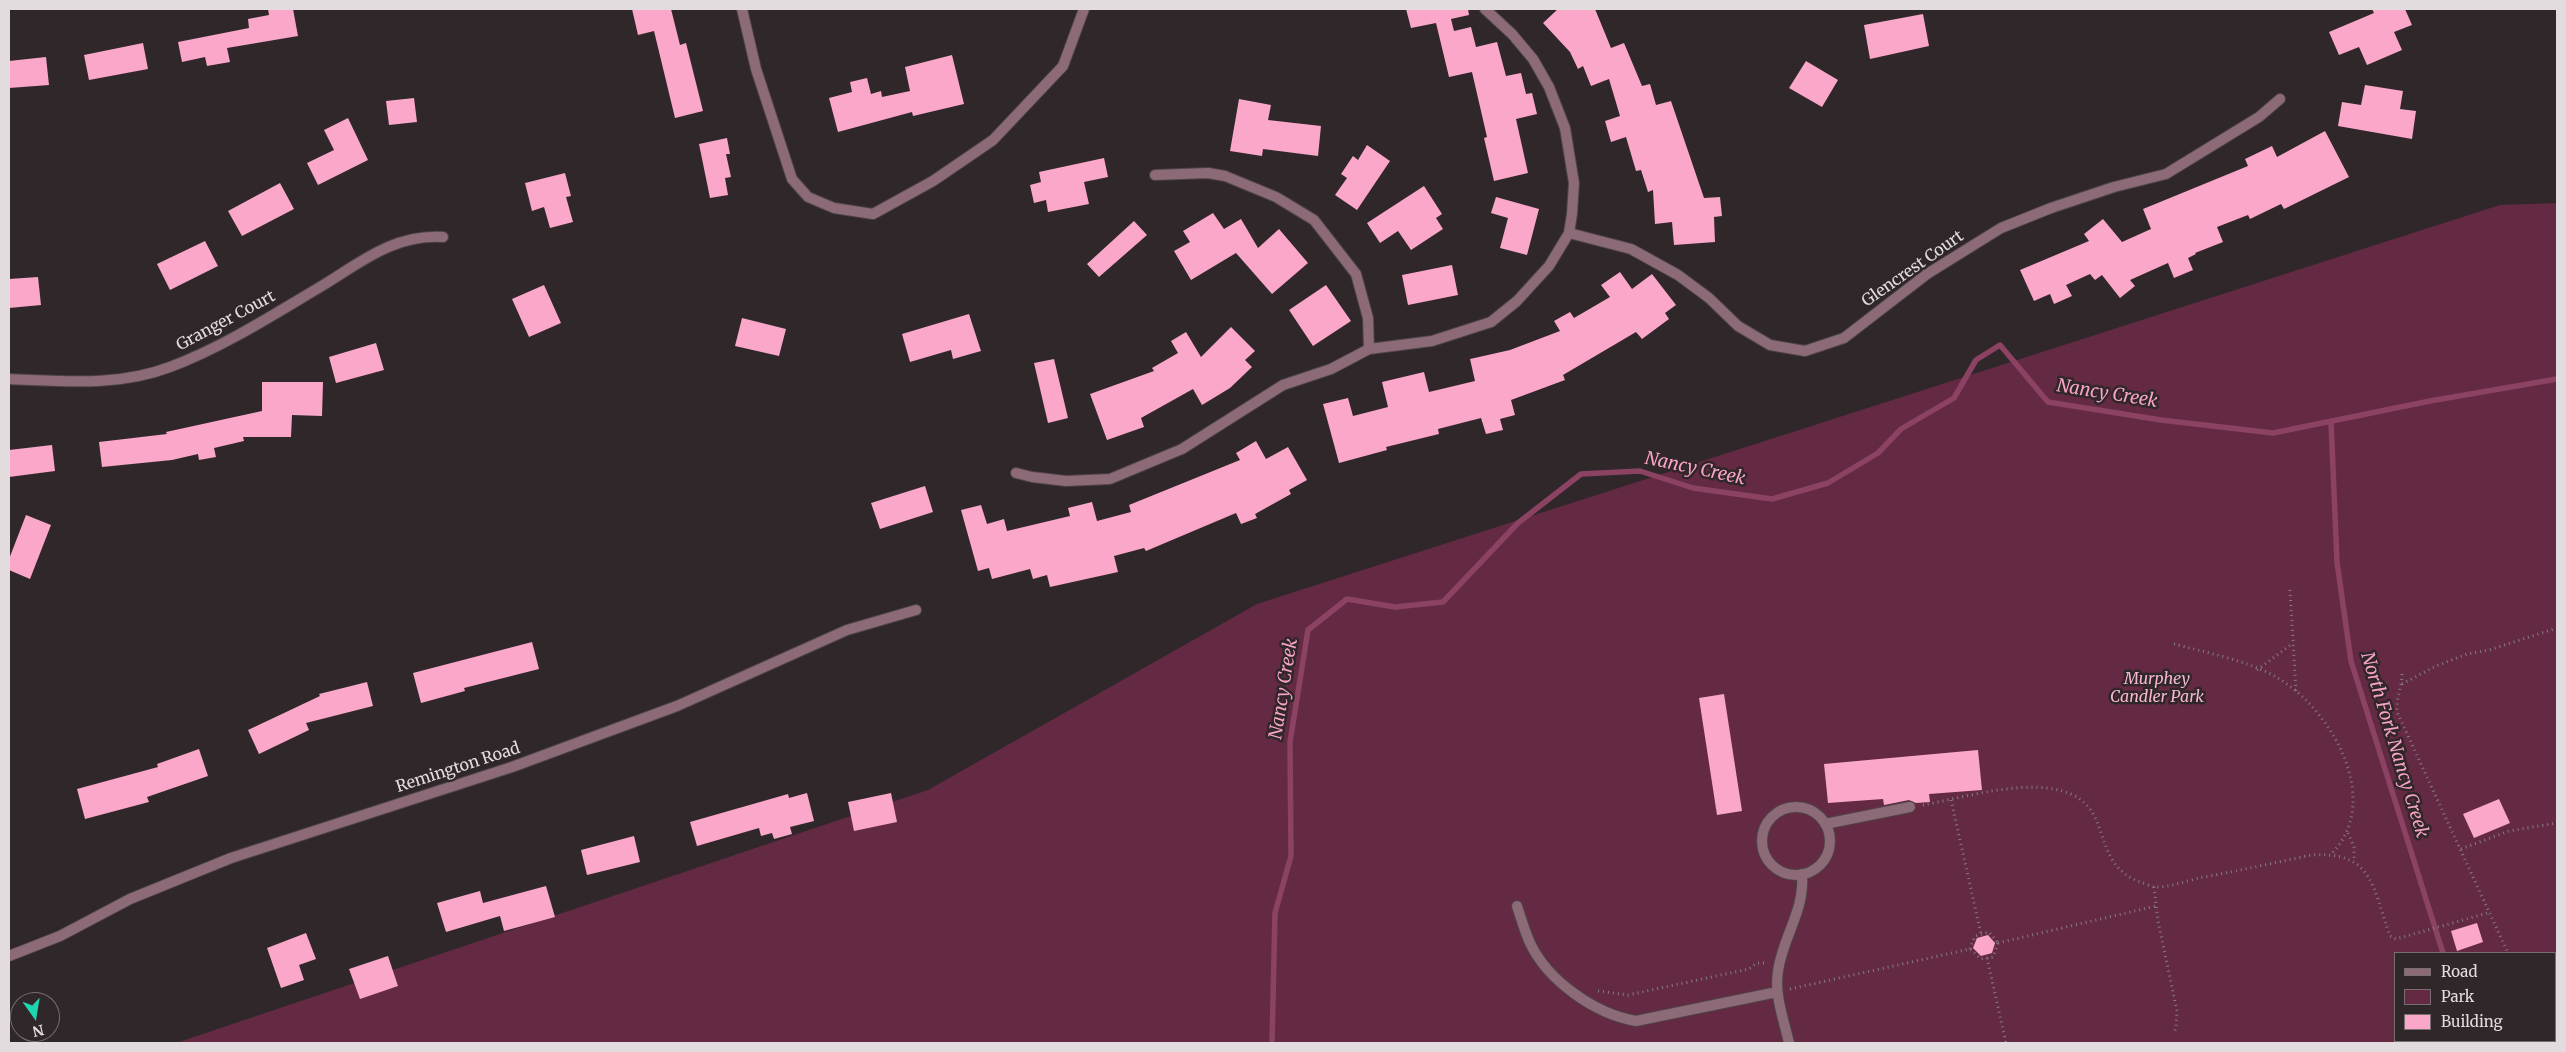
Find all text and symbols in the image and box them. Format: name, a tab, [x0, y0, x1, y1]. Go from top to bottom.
street label: Glencrest Court	[1858, 227, 1968, 311]
street label: Granger Court	[173, 287, 279, 355]
water label: Nancy Creek	[2055, 375, 2159, 413]
water label: Nancy Creek	[1643, 448, 1747, 490]
water label: Nancy Creek	[1265, 637, 1303, 741]
water label: North Fork Nancy Creek	[2355, 650, 2433, 840]
park label: Murphey Candler Park	[2110, 669, 2204, 707]
street label: Remington Road	[394, 739, 522, 797]
legend	[2394, 952, 2556, 1042]
text: Road	[2441, 962, 2477, 981]
text: Park	[2441, 987, 2474, 1006]
north arrow	[10, 992, 60, 1042]
text: Building	[2441, 1012, 2503, 1031]
text: N	[31, 1021, 46, 1041]

